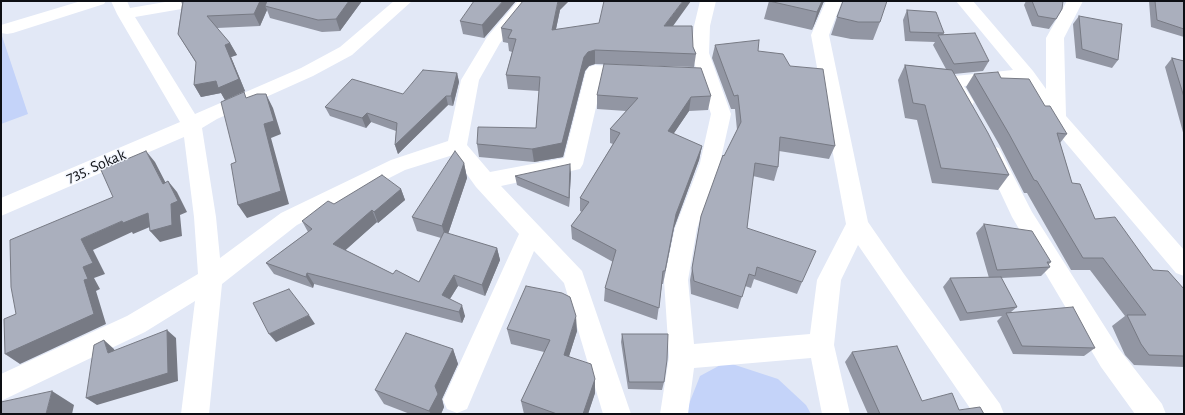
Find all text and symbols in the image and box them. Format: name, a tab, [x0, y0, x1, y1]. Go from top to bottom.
street label: 735. Sokak	[63, 145, 129, 187]

